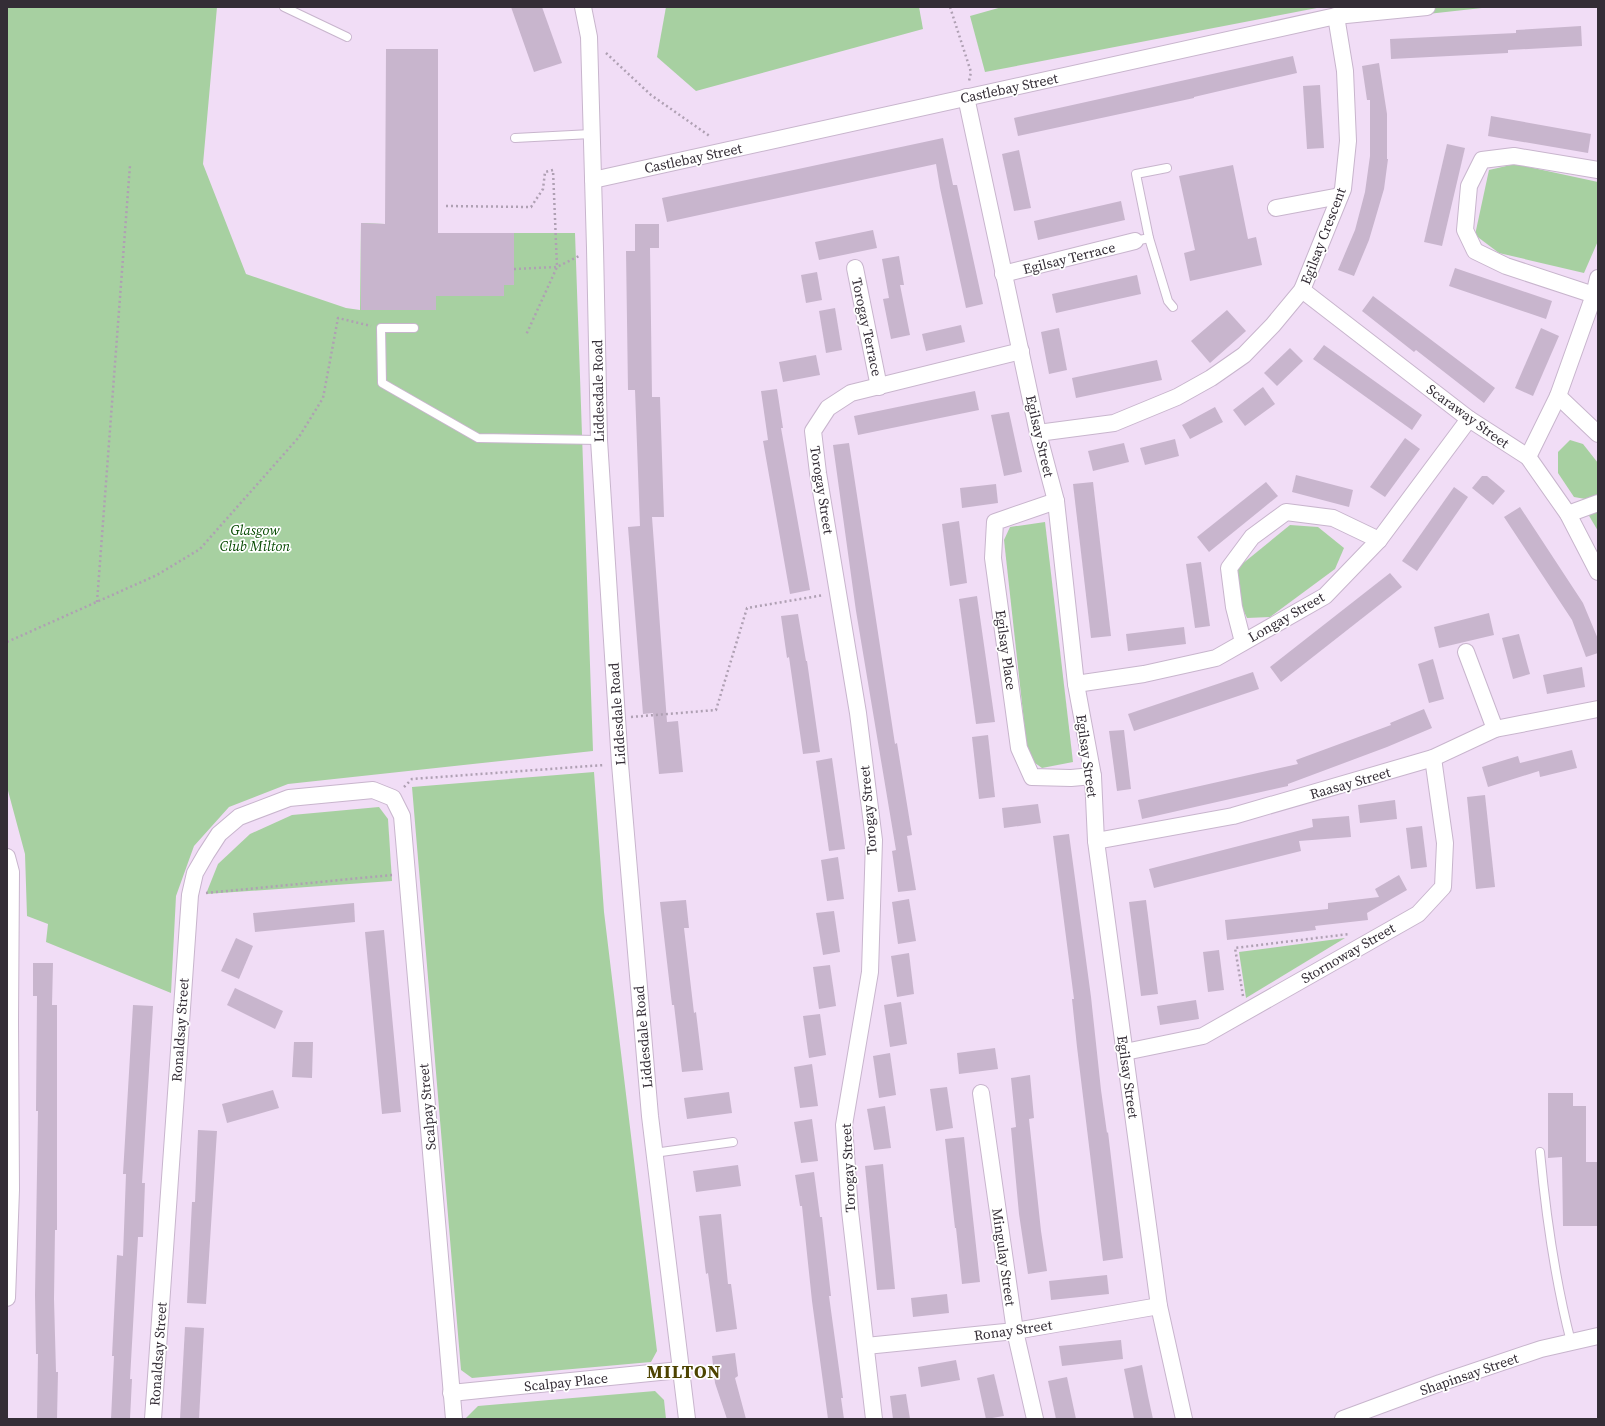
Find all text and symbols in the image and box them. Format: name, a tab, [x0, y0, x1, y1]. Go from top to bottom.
street label: Castlebay Street	[958, 68, 1060, 108]
street label: Castlebay Street	[642, 138, 744, 178]
street label: Egilsay Crescent	[1295, 184, 1351, 287]
street label: Egilsay Terrace	[1021, 237, 1117, 279]
street label: Torogay Terrace	[847, 276, 887, 378]
street label: Liddesdale Road	[587, 339, 609, 443]
street label: Scaraway Street	[1423, 379, 1514, 453]
street label: Egilsay Street	[1021, 393, 1059, 479]
street label: Torogay Street	[805, 444, 839, 536]
park label: Glasgow Club Milton	[220, 520, 290, 556]
street label: Longay Street	[1244, 587, 1328, 647]
street label: Egilsay Place	[990, 609, 1022, 691]
street label: Liddesdale Road	[603, 662, 631, 766]
street label: Egilsay Street	[1071, 713, 1103, 799]
street label: Raasay Street	[1307, 762, 1393, 804]
street label: Torogay Street	[854, 764, 882, 855]
street label: Stornoway Street	[1297, 918, 1399, 988]
street label: Ronaldsay Street	[166, 977, 194, 1083]
street label: Liddesdale Road	[629, 985, 657, 1089]
street label: Egilsay Street	[1112, 1034, 1144, 1120]
street label: Scalpay Street	[413, 1062, 441, 1151]
street label: Torogay Street	[836, 1122, 860, 1213]
street label: Mingulay Street	[987, 1207, 1021, 1308]
street label: Ronaldsay Street	[144, 1301, 172, 1407]
street label: Ronay Street	[973, 1315, 1054, 1345]
street label: Shapinsay Street	[1417, 1348, 1521, 1400]
district label: MILTON	[647, 1359, 721, 1384]
street label: Scalpay Place	[523, 1368, 609, 1396]

